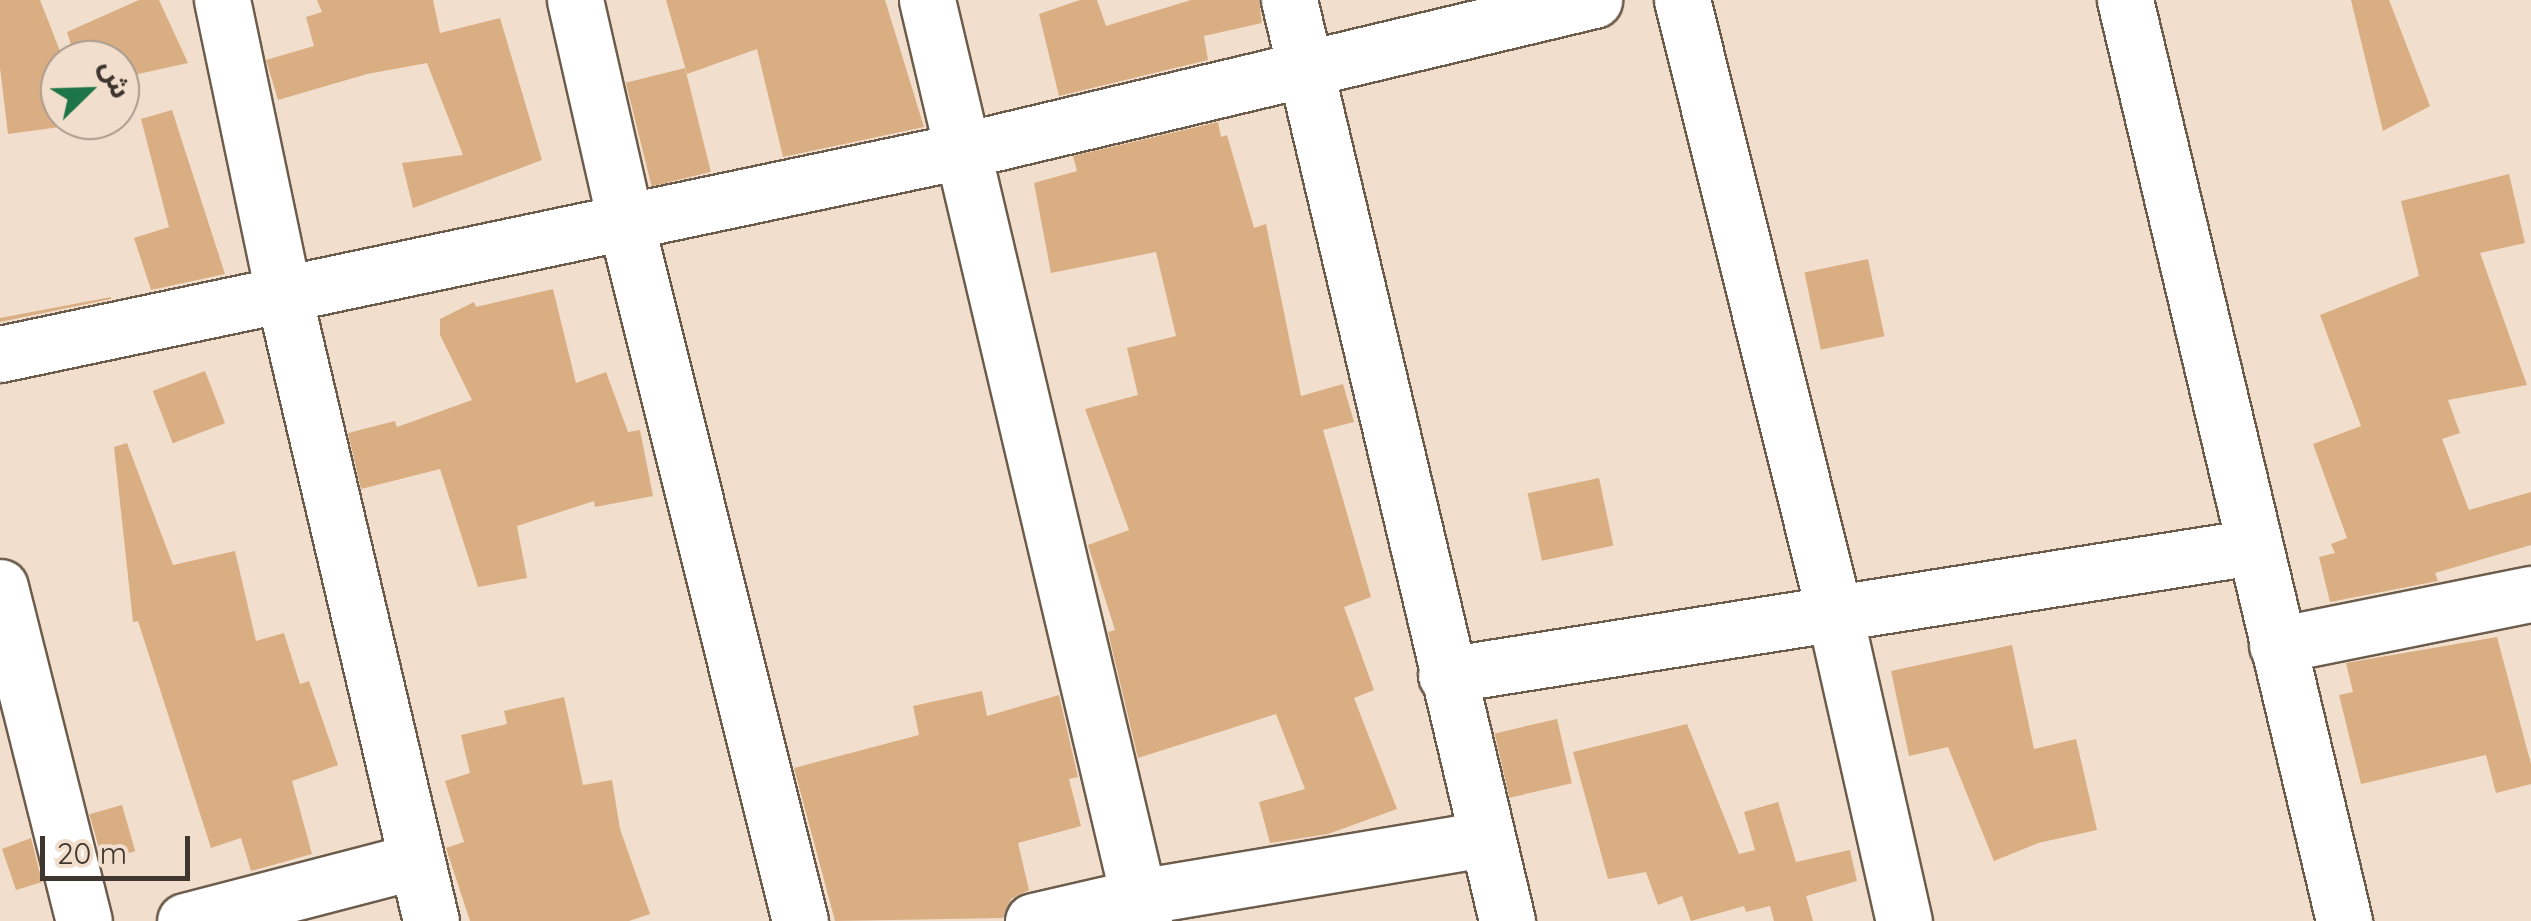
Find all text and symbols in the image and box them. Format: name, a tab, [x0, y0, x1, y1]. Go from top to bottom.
north arrow	[40, 40, 140, 140]
text: ش	[93, 54, 140, 103]
scale bar	[45, 816, 195, 878]
text: 20 m	[57, 834, 127, 872]

